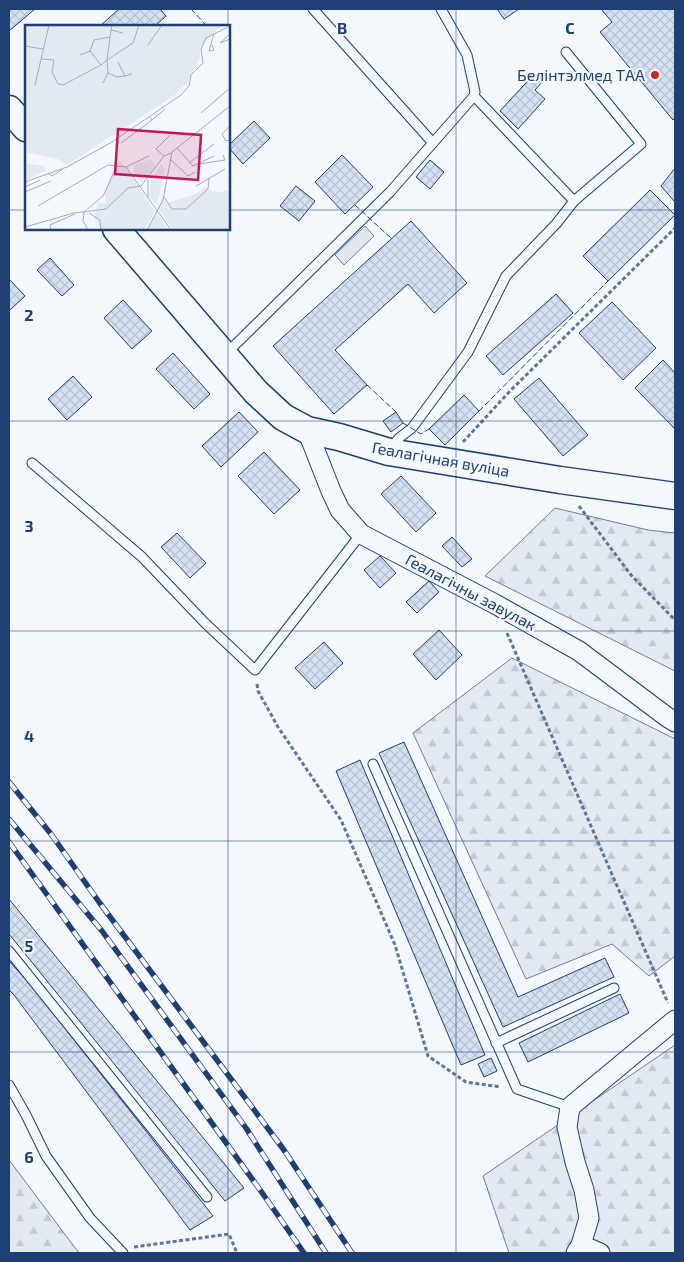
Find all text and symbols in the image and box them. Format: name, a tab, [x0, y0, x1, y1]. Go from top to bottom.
text: B	[337, 18, 347, 37]
text: C	[565, 18, 575, 37]
inset map	[25, 25, 230, 230]
place label: Белінтэлмед ТАА	[517, 65, 645, 84]
marker: Белінтэлмед ТАА	[649, 69, 661, 81]
text: 2	[24, 305, 34, 324]
street label: Геалагічная вуліца	[371, 437, 511, 481]
text: 3	[24, 516, 34, 535]
street label: Геалагічны завулак	[402, 549, 540, 635]
text: 4	[24, 726, 34, 745]
text: 5	[25, 936, 34, 955]
text: 6	[24, 1147, 34, 1166]

